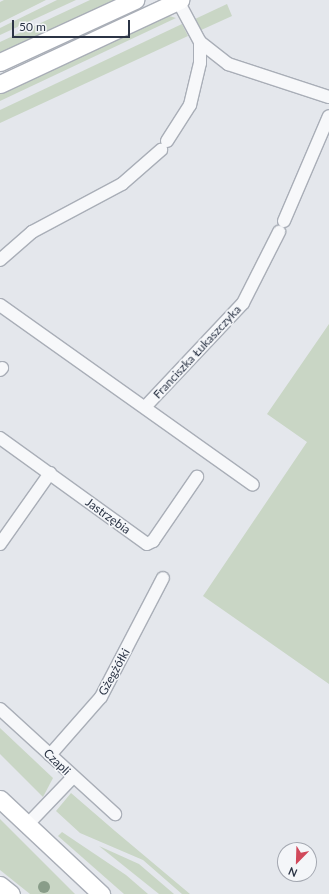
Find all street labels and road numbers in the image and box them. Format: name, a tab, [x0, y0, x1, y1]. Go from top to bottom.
street label: Franciszka Łukaszczyka	[150, 302, 244, 402]
street label: Jastrzębia	[83, 495, 133, 537]
street label: Gżegżółki	[95, 646, 133, 698]
street label: Czapli	[41, 746, 73, 778]

